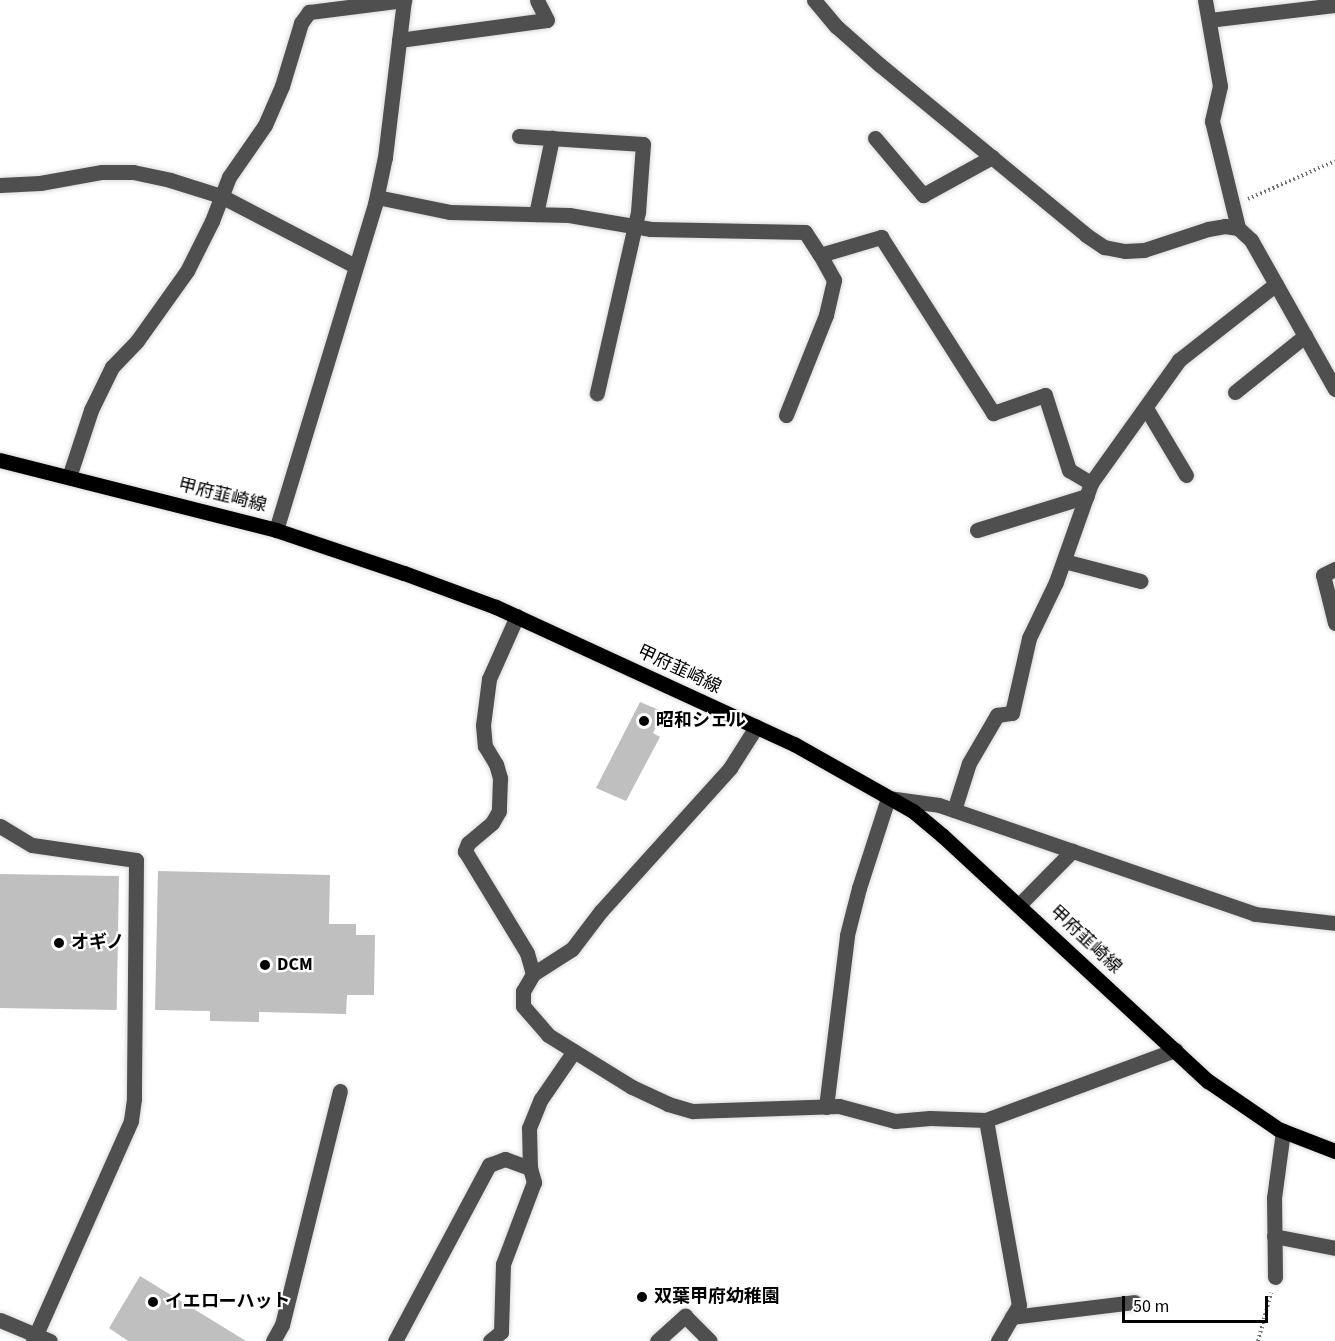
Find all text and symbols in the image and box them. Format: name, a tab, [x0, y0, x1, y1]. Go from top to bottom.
street label: 甲府韮崎線	[176, 475, 268, 517]
street label: 甲府韮崎線	[634, 641, 724, 699]
place label: 昭和シェル	[656, 710, 746, 732]
marker: 昭和シェル	[637, 714, 651, 728]
street label: 甲府韮崎線	[1045, 901, 1125, 979]
place label: オギノ	[71, 932, 125, 954]
marker: オギノ	[52, 936, 66, 950]
place label: DCM	[277, 954, 313, 976]
marker: DCM	[258, 958, 272, 972]
scale bar	[1125, 1284, 1270, 1322]
place label: 双葉甲府幼稚園	[654, 1286, 780, 1308]
marker: 双葉甲府幼稚園	[635, 1290, 649, 1304]
place label: イエローハット	[165, 1291, 291, 1313]
text: 50 m	[1133, 1294, 1169, 1319]
marker: イエローハット	[146, 1295, 160, 1309]

